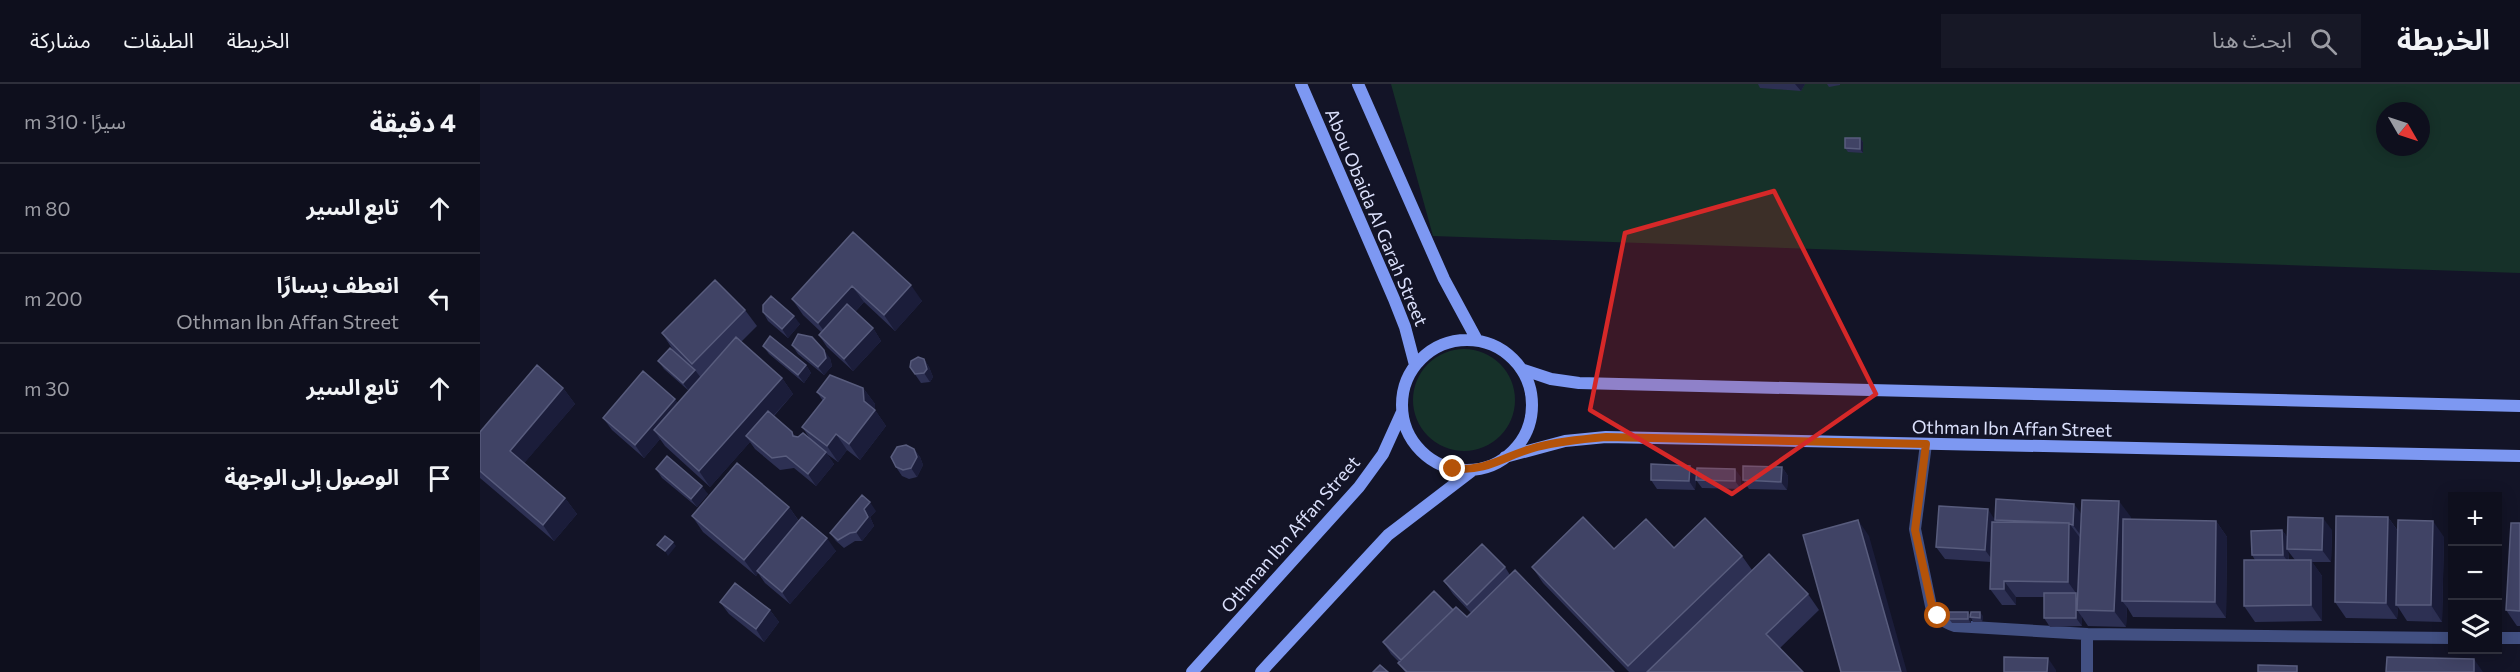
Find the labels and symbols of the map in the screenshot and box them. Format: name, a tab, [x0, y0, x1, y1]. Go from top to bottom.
north arrow	[2376, 102, 2430, 156]
street label: Abou Obaida Al Garah Street	[1321, 105, 1433, 329]
street label: Othman Ibn Affan Street	[1912, 415, 2112, 441]
street label: Othman Ibn Affan Street	[1216, 451, 1364, 617]
route end	[1439, 455, 1465, 481]
route start	[1924, 602, 1950, 628]

